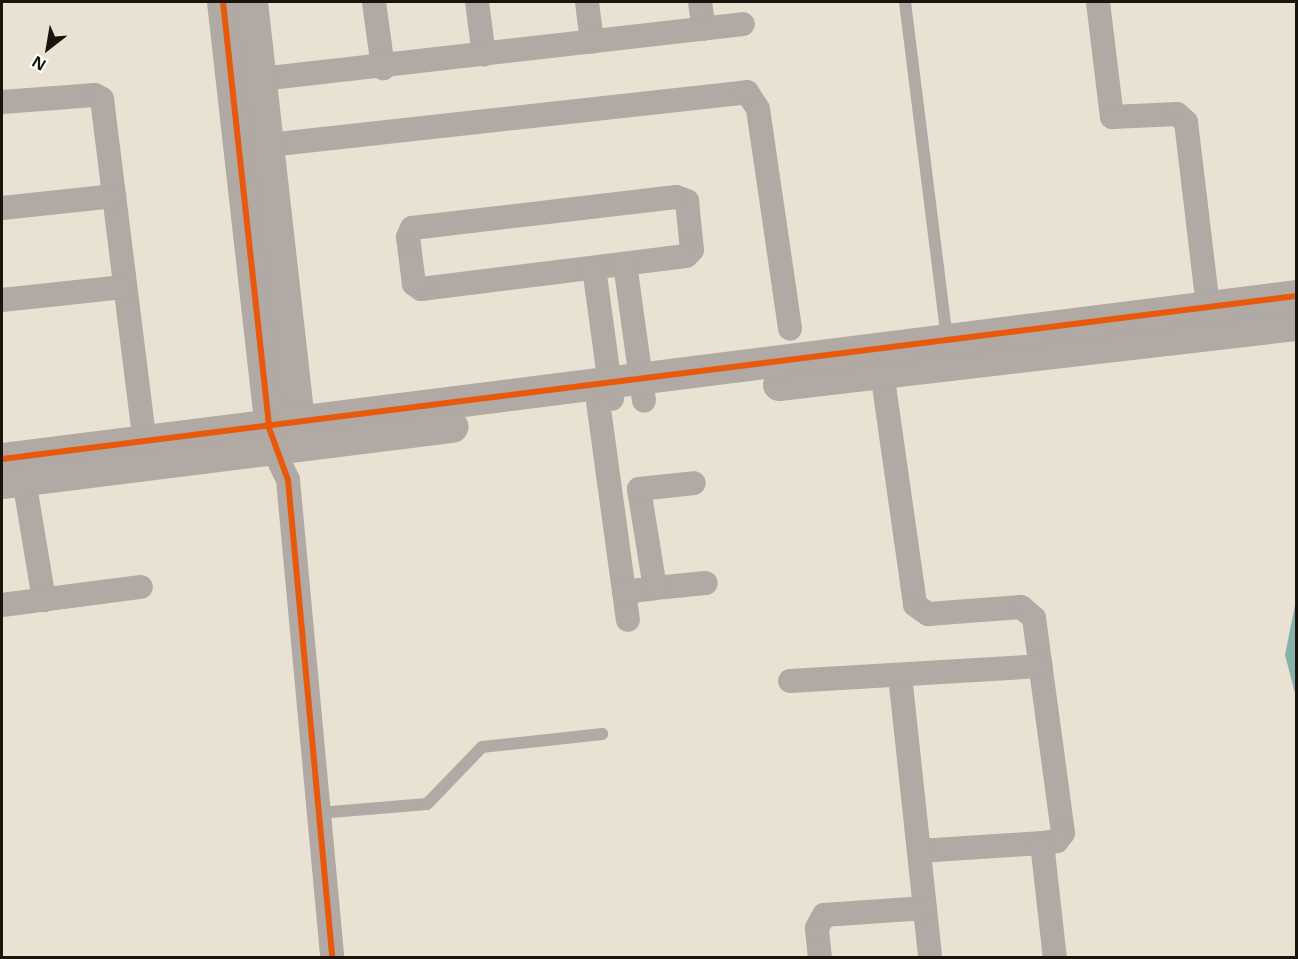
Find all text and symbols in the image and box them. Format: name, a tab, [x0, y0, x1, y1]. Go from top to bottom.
north arrow	[18, 18, 78, 78]
text: N	[27, 51, 50, 76]

